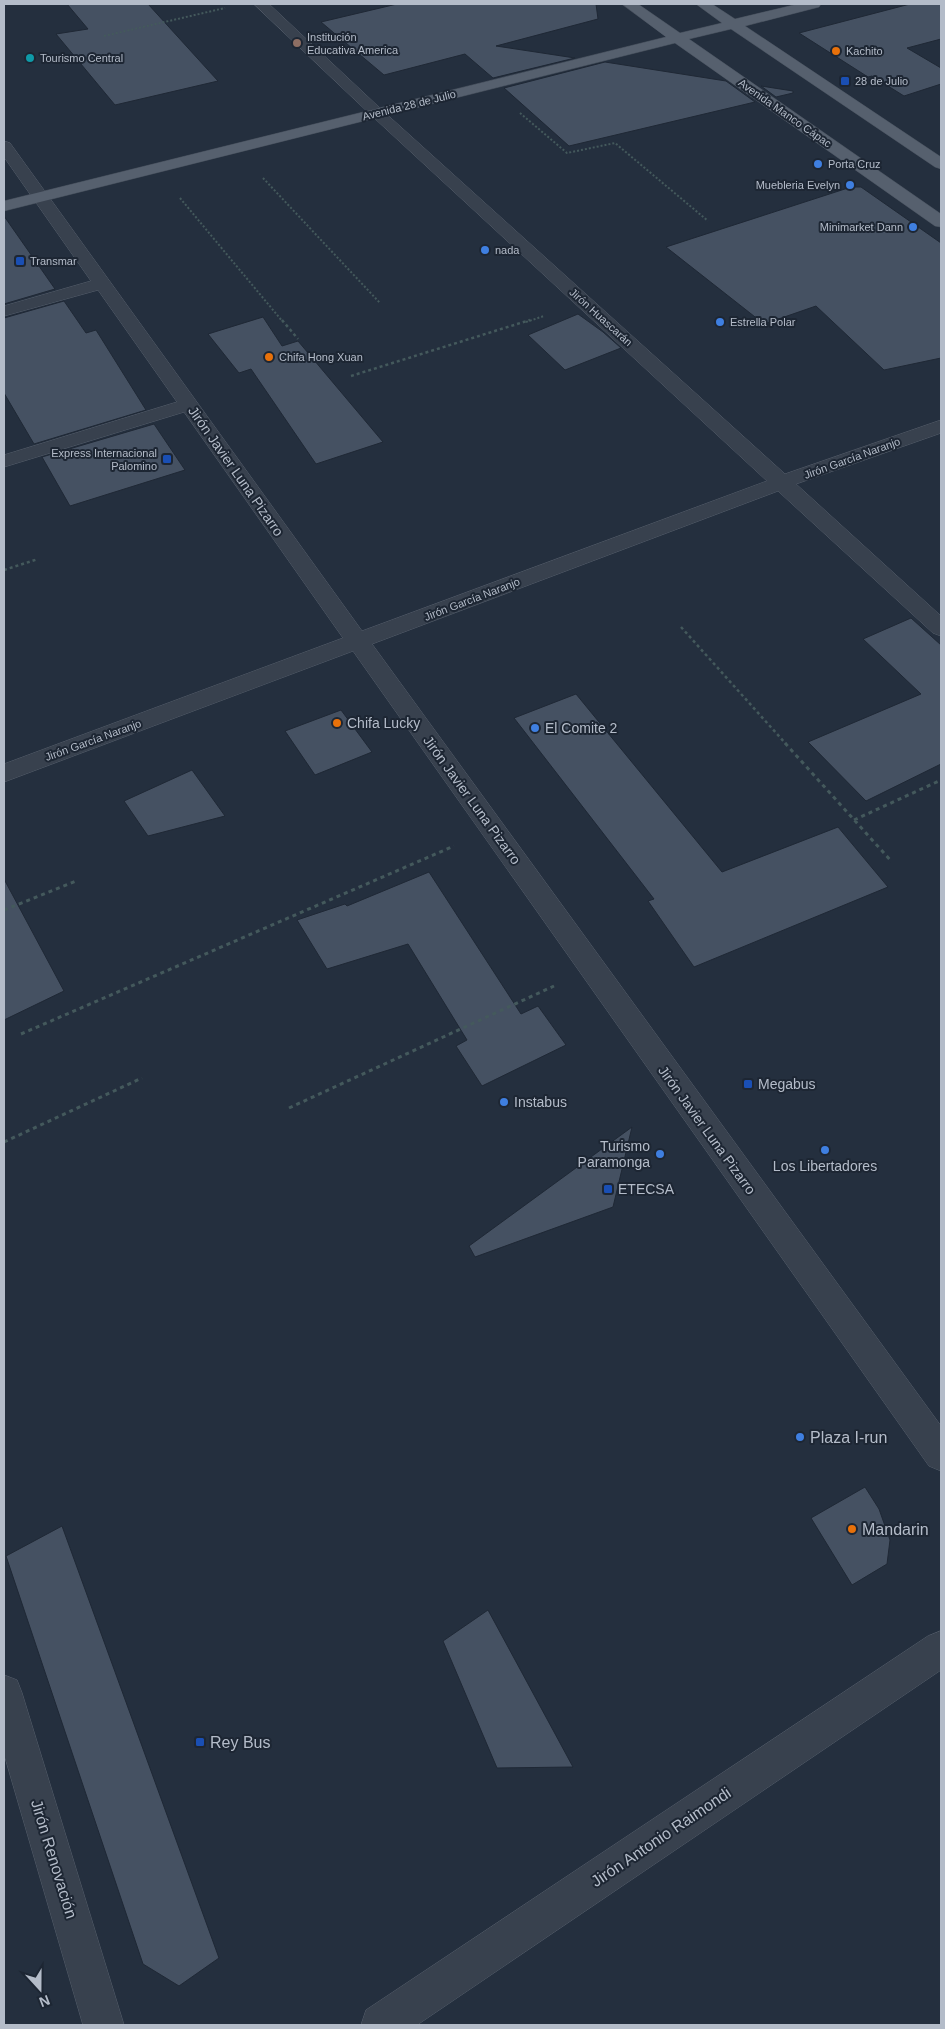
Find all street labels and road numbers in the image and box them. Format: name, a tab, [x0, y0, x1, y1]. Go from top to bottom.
street label: Avenida Manco Cápac	[736, 76, 834, 150]
street label: Avenida 28 de Julio	[361, 88, 457, 122]
street label: Jirón Huascarán	[567, 286, 635, 348]
street label: Jirón Javier Luna Pizarro	[185, 403, 287, 539]
street label: Jirón García Naranjo	[802, 435, 902, 481]
street label: Jirón García Naranjo	[422, 575, 522, 623]
street label: Jirón García Naranjo	[43, 717, 143, 763]
street label: Jirón Javier Luna Pizarro	[420, 733, 524, 868]
street label: Jirón Javier Luna Pizarro	[655, 1063, 759, 1198]
street label: Jirón Antonio Raimondi	[588, 1784, 734, 1890]
street label: Jirón Renovación	[28, 1797, 80, 1921]

